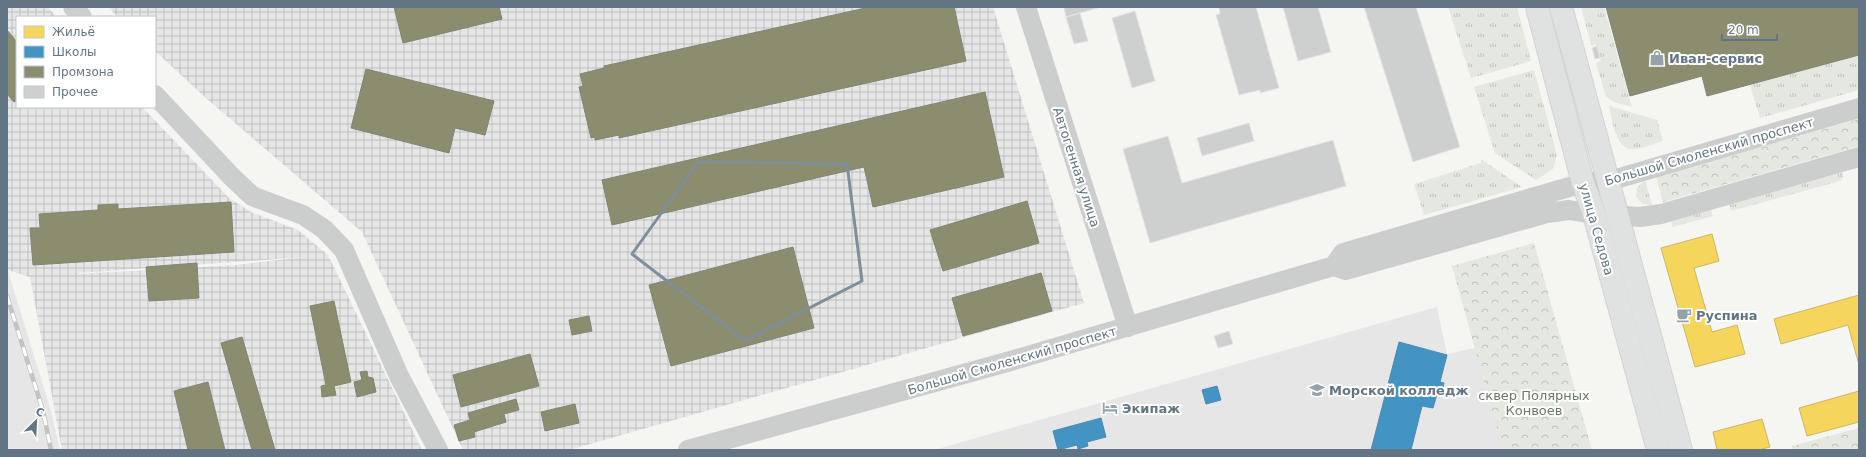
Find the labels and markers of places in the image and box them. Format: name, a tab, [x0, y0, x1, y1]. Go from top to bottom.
shop icon: Иван-сервис	[1648, 49, 1666, 67]
place label: Иван-сервис	[1669, 51, 1762, 66]
cafe icon: Руспина	[1675, 306, 1693, 324]
place label: Руспина	[1696, 308, 1758, 323]
school or university icon: Морской колледж	[1308, 381, 1326, 399]
place label: Морской колледж	[1329, 383, 1468, 398]
hotel icon: Экипаж	[1101, 399, 1119, 417]
place label: Экипаж	[1122, 401, 1180, 416]

